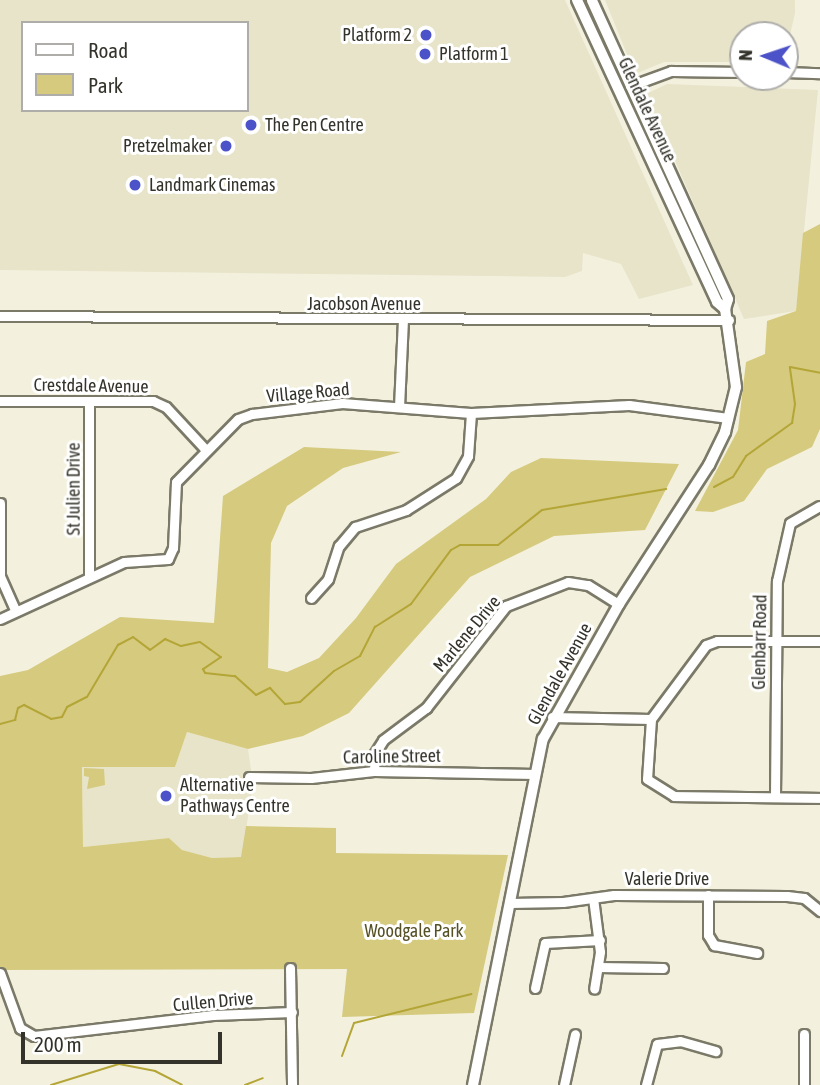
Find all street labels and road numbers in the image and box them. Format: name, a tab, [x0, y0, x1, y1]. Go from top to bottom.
street label: Glendale Avenue	[613, 54, 681, 166]
street label: Jacobson Avenue	[307, 293, 421, 315]
street label: Crestdale Avenue	[33, 374, 149, 398]
street label: Village Road	[266, 379, 350, 407]
street label: St Julien Drive	[63, 443, 85, 535]
street label: Marlene Drive	[429, 592, 505, 676]
street label: Glenbarr Road	[748, 594, 772, 690]
street label: Glendale Avenue	[523, 619, 597, 729]
street label: Caroline Street	[343, 745, 441, 769]
street label: Valerie Drive	[625, 868, 709, 890]
street label: Cullen Drive	[172, 988, 254, 1016]

